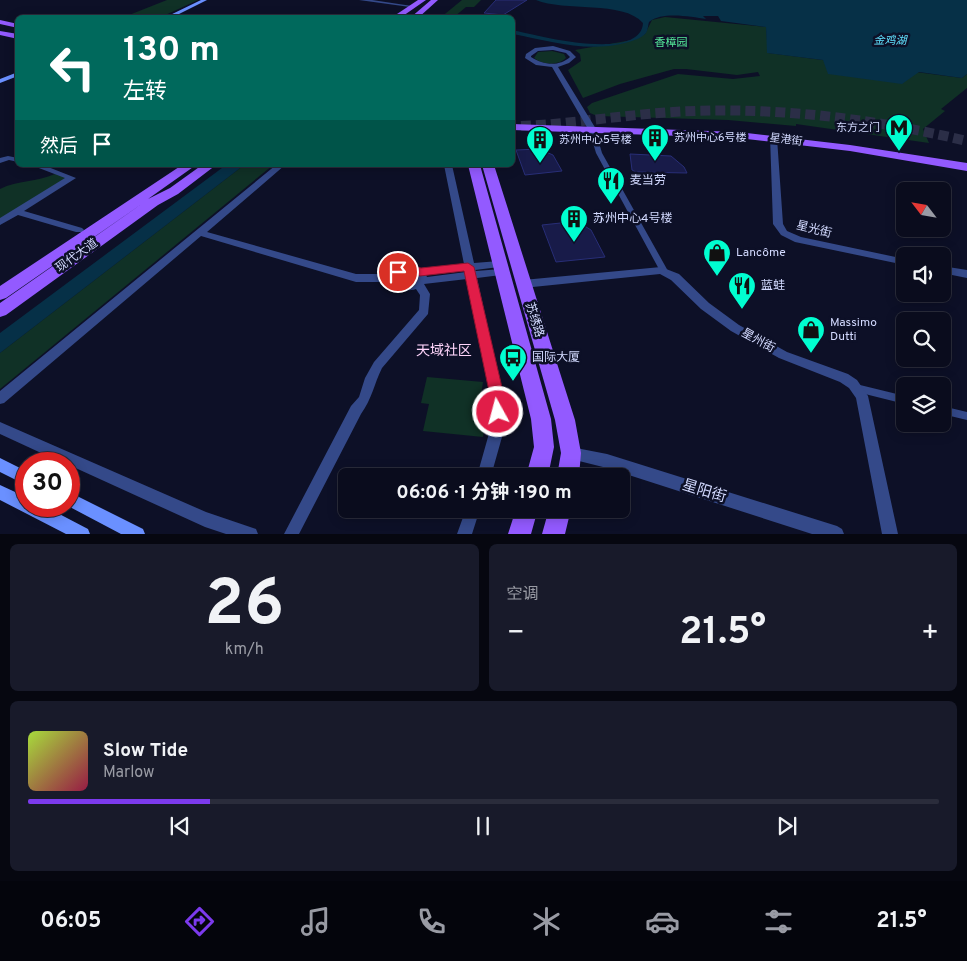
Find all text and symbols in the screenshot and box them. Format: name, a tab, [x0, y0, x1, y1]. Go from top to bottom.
text: 130 m	[123, 29, 220, 73]
water label: 金鸡湖	[874, 34, 908, 48]
icon: left	[40, 35, 105, 100]
park label: 香樟园	[655, 36, 688, 50]
text: 左转	[123, 79, 167, 106]
metro station icon: 东方之门	[884, 113, 914, 152]
place label: 东方之门	[836, 121, 880, 135]
building icon: 苏州中心6号楼	[640, 123, 670, 162]
building icon: 苏州中心5号楼	[525, 125, 555, 164]
icon: arrive	[88, 130, 116, 158]
place label: 苏州中心6号楼	[674, 131, 747, 145]
street label: 星港街	[769, 131, 803, 149]
place label: 苏州中心5号楼	[559, 133, 632, 147]
text: 然后	[40, 135, 78, 159]
restaurant icon: 麦当劳	[596, 166, 626, 205]
place label: 麦当劳	[630, 173, 666, 189]
north arrow	[896, 182, 951, 238]
map controls	[896, 182, 951, 432]
building icon: 苏州中心4号楼	[559, 204, 589, 243]
place label: 苏州中心4号楼	[593, 211, 672, 227]
street label: 星光街	[795, 218, 833, 242]
street label: 现代大道	[53, 236, 101, 276]
shop icon: Lancôme	[702, 238, 732, 277]
place label: Lancôme	[736, 245, 786, 261]
button: sound	[896, 247, 951, 302]
pin	[377, 251, 419, 293]
icon: arrive	[384, 258, 412, 286]
restaurant icon: 蓝蛙	[727, 271, 757, 310]
place label: 蓝蛙	[761, 278, 785, 294]
street label: 苏绣路	[521, 300, 547, 340]
button: search	[896, 312, 951, 367]
shop icon: Massimo Dutti	[796, 315, 826, 354]
place label: Massimo Dutti	[830, 315, 877, 345]
street label: 星州街	[738, 325, 778, 357]
district label: 天域社区	[416, 343, 472, 360]
bus stop icon: 国际大厦	[498, 343, 528, 382]
place label: 国际大厦	[532, 350, 580, 366]
button: layers	[896, 377, 951, 432]
position arrow	[471, 385, 523, 437]
speed limit sign: 30	[15, 452, 80, 517]
street label: 星阳街	[680, 476, 728, 508]
text: 06:06 · 1 分钟 · 190 m	[396, 481, 572, 505]
text: 26	[204, 566, 284, 648]
text: 空调	[507, 585, 539, 605]
text: 21.5°	[679, 609, 766, 658]
text: −	[507, 616, 525, 652]
text: +	[921, 616, 939, 652]
text: km/h	[225, 640, 264, 660]
text: Slow Tide	[103, 739, 188, 763]
text: Marlow	[103, 763, 155, 783]
icon: previous	[166, 812, 194, 840]
icon: pause	[469, 812, 497, 840]
icon: next	[773, 812, 801, 840]
icon: directions	[182, 904, 217, 939]
icon: music	[298, 904, 333, 939]
icon: phone	[414, 904, 449, 939]
icon: climate	[529, 904, 564, 939]
icon: car	[645, 904, 680, 939]
icon: filters	[761, 904, 796, 939]
text: 06:05	[40, 908, 102, 935]
text: 21.5°	[876, 908, 927, 935]

